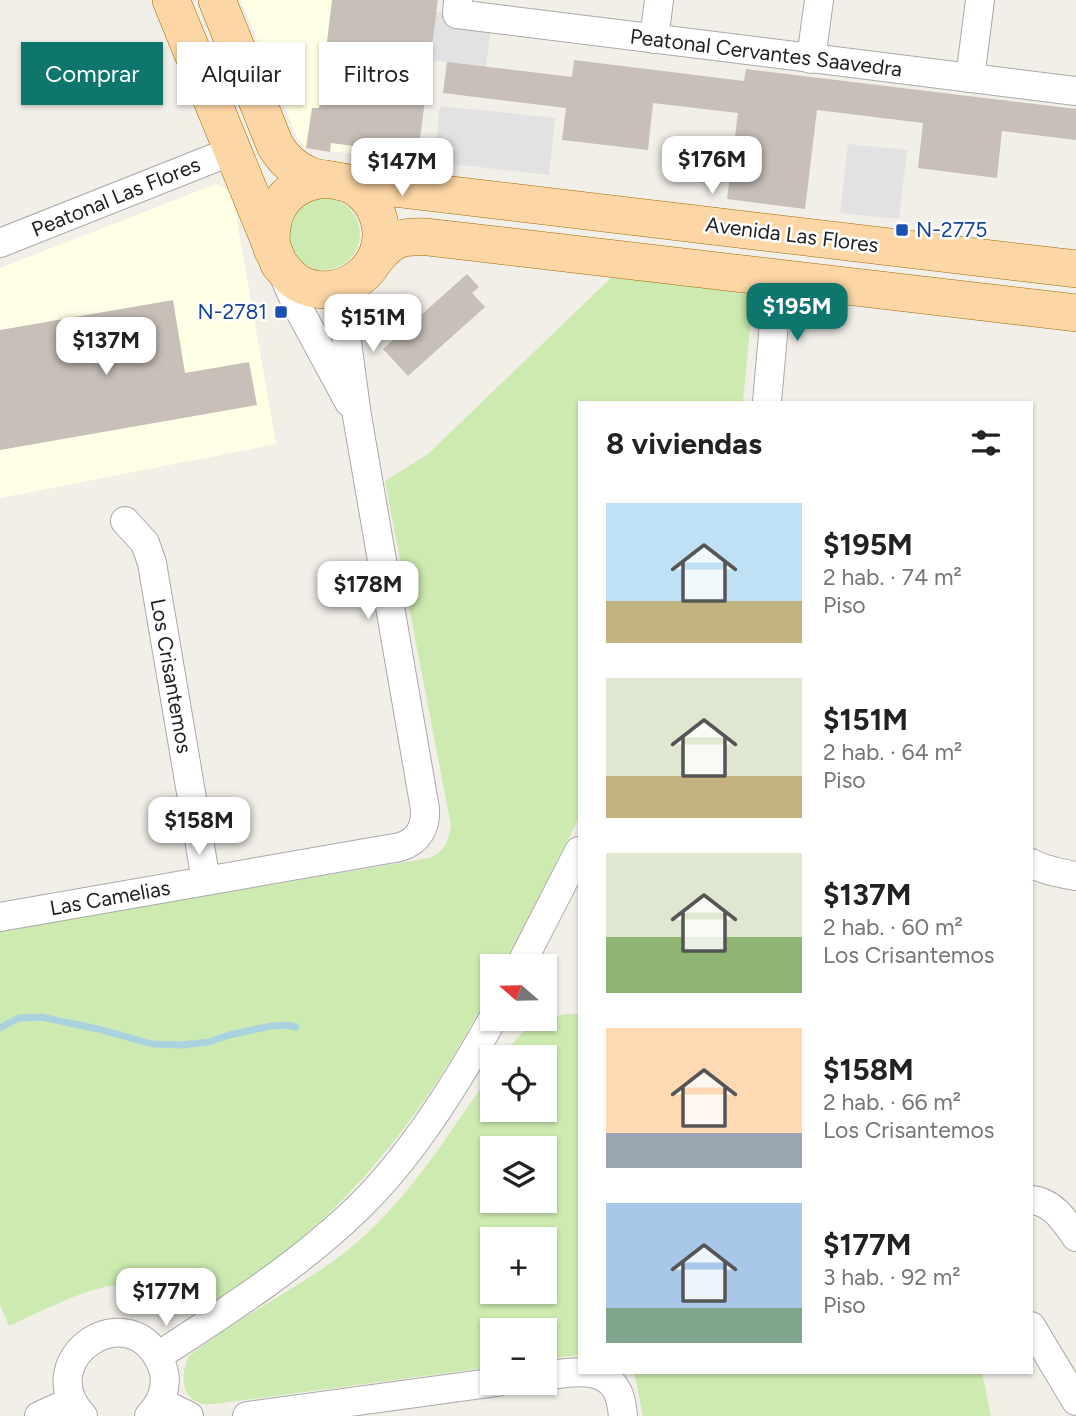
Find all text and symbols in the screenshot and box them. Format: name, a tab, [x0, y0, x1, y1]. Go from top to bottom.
street label: Peatonal Cervantes Saavedra	[629, 23, 904, 82]
chip: Comprar	[21, 42, 163, 105]
chip: Alquilar	[177, 42, 305, 105]
chip: Filtros	[319, 42, 433, 105]
pin: $176M	[663, 136, 761, 196]
pin: $147M	[353, 138, 451, 198]
text: $176M	[678, 145, 746, 173]
text: $147M	[367, 147, 437, 175]
street label: Peatonal Las Flores	[28, 151, 204, 242]
street label: Avenida Las Flores	[704, 211, 880, 258]
place label: N-2775	[916, 217, 987, 242]
marker: N-2775	[894, 222, 910, 238]
pin: $195M	[748, 284, 846, 343]
text: $195M	[763, 292, 831, 320]
pin: $151M	[324, 294, 422, 354]
place label: N-2781	[197, 299, 267, 324]
text: $151M	[340, 303, 406, 331]
marker: N-2781	[273, 304, 289, 320]
pin: $137M	[57, 318, 155, 377]
text: $137M	[72, 326, 140, 354]
icon: filters	[967, 424, 1005, 462]
text: 8 viviendas	[606, 425, 762, 462]
text: $195M	[823, 526, 913, 563]
icon: home	[662, 531, 746, 615]
pin: $178M	[319, 562, 417, 621]
text: 2 hab. · 74 m²	[823, 563, 962, 591]
text: $178M	[333, 570, 403, 598]
text: Piso	[823, 591, 866, 619]
street label: Los Crisantemos	[146, 597, 197, 755]
text: $151M	[823, 701, 908, 738]
icon: home	[662, 706, 746, 790]
text: 2 hab. · 64 m²	[823, 738, 962, 766]
text: Piso	[823, 766, 866, 794]
pin: $158M	[150, 798, 248, 857]
text: $158M	[164, 806, 234, 834]
street label: Las Camelias	[48, 875, 172, 920]
text: $137M	[823, 876, 911, 913]
icon: home	[662, 881, 746, 965]
text: 2 hab. · 60 m²	[823, 913, 963, 941]
text: Los Crisantemos	[823, 941, 995, 969]
north arrow	[480, 954, 556, 1031]
map controls	[480, 954, 557, 1395]
button: locate	[480, 1045, 557, 1122]
text: $158M	[823, 1051, 914, 1088]
icon: home	[662, 1056, 746, 1140]
text: 2 hab. · 66 m²	[823, 1088, 961, 1116]
text: Los Crisantemos	[823, 1116, 995, 1144]
button: layers	[480, 1136, 557, 1213]
text: $177M	[823, 1226, 911, 1263]
button: +	[480, 1227, 557, 1304]
icon: home	[662, 1231, 746, 1315]
text: 3 hab. · 92 m²	[823, 1263, 961, 1291]
pin: $177M	[117, 1268, 215, 1328]
text: $177M	[132, 1277, 200, 1305]
text: Piso	[823, 1291, 866, 1319]
button: −	[480, 1318, 557, 1395]

